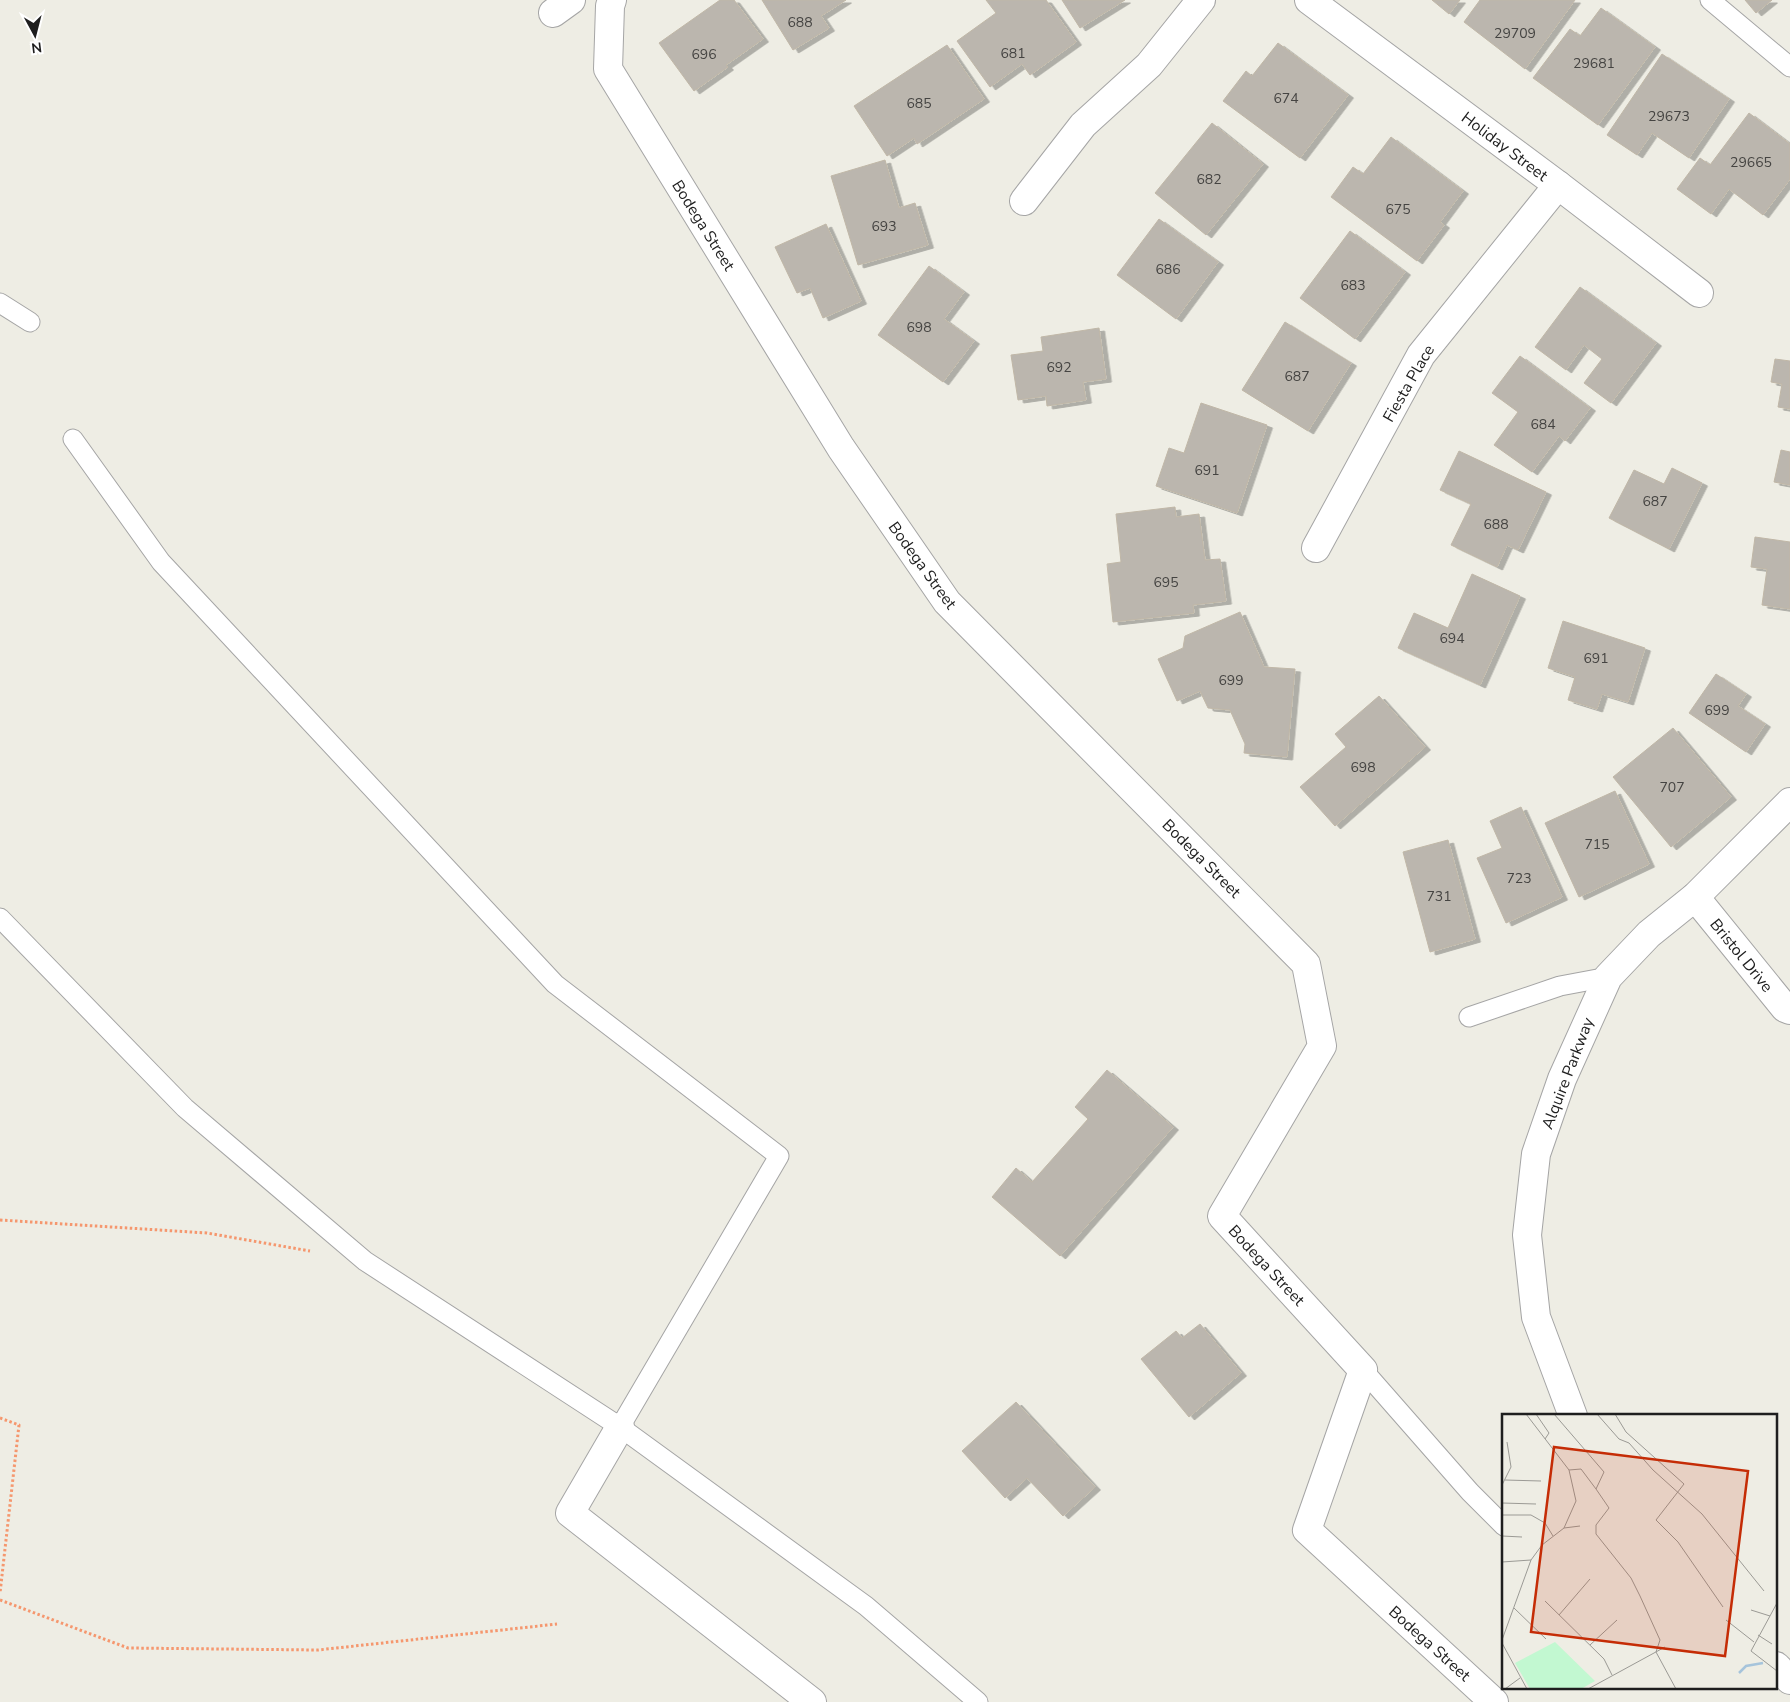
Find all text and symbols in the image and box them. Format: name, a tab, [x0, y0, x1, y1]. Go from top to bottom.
north arrow	[10, 10, 60, 60]
house number: 688	[787, 13, 813, 32]
house number: 29709	[1494, 24, 1536, 43]
text: N	[30, 37, 43, 57]
house number: 681	[1000, 44, 1026, 63]
house number: 696	[691, 45, 717, 64]
house number: 29681	[1573, 54, 1615, 73]
house number: 674	[1273, 89, 1299, 108]
house number: 685	[906, 94, 932, 113]
street label: Holiday Street	[1457, 107, 1553, 187]
house number: 29673	[1648, 107, 1690, 126]
house number: 29665	[1730, 153, 1772, 172]
house number: 682	[1196, 170, 1222, 189]
street label: Bodega Street	[666, 176, 740, 275]
house number: 675	[1385, 200, 1411, 219]
house number: 693	[871, 217, 897, 236]
house number: 686	[1155, 260, 1181, 279]
house number: 683	[1340, 276, 1366, 295]
house number: 698	[906, 318, 932, 337]
street label: Fiesta Place	[1378, 341, 1440, 426]
house number: 692	[1046, 358, 1072, 377]
house number: 687	[1284, 367, 1310, 386]
house number: 684	[1530, 415, 1556, 434]
house number: 691	[1194, 461, 1220, 480]
house number: 687	[1642, 492, 1668, 511]
house number: 688	[1483, 515, 1509, 534]
street label: Bodega Street	[883, 517, 962, 614]
house number: 695	[1153, 573, 1179, 592]
house number: 694	[1439, 629, 1465, 648]
house number: 691	[1583, 649, 1609, 668]
house number: 699	[1218, 671, 1244, 690]
house number: 699	[1704, 701, 1730, 720]
house number: 698	[1350, 758, 1376, 777]
house number: 707	[1659, 778, 1685, 797]
street label: Bodega Street	[1157, 814, 1246, 903]
house number: 715	[1584, 835, 1610, 854]
house number: 723	[1506, 869, 1532, 888]
house number: 731	[1426, 887, 1452, 906]
street label: Bristol Drive	[1705, 914, 1778, 997]
street label: Alquire Parkway	[1536, 1014, 1600, 1132]
street label: Bodega Street	[1223, 1220, 1310, 1311]
inset map	[1502, 1414, 1778, 1690]
street label: Bodega Street	[1384, 1601, 1475, 1687]

